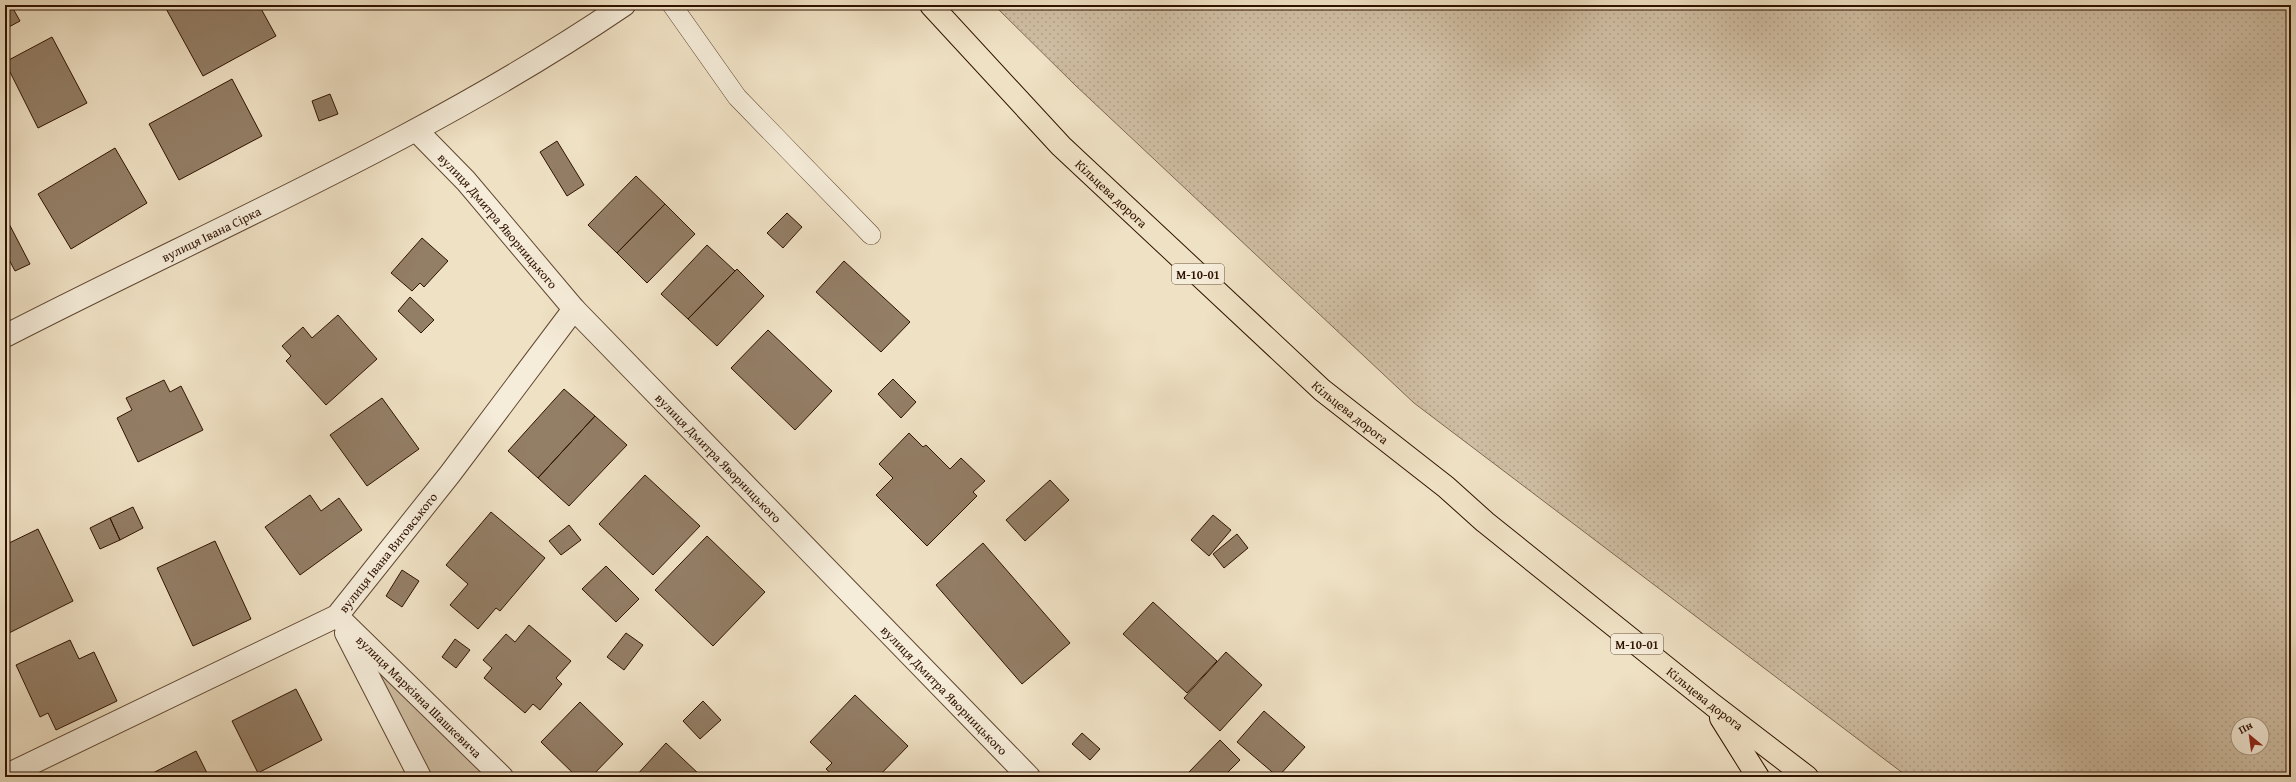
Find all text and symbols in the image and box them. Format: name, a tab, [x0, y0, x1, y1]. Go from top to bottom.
street label: вулиця Дмитра Яворницького	[434, 148, 563, 293]
street label: Кільцева дорога	[1071, 155, 1153, 232]
street label: вулиця Івана Сірка	[158, 201, 265, 266]
road number: М-10-01	[1172, 264, 1224, 284]
street label: Кільцева дорога	[1308, 376, 1393, 449]
street label: вулиця Дмитра Яворницького	[651, 389, 787, 527]
street label: вулиця Івана Виговського	[334, 488, 442, 616]
street label: вулиця Дмитра Яворницького	[877, 621, 1012, 760]
street label: вулиця Маркіяна Шашкевича	[352, 631, 487, 763]
road number: М-10-01	[1611, 634, 1663, 654]
street label: Кільцева дорога	[1663, 662, 1748, 735]
north arrow	[2230, 716, 2270, 756]
text: Пн	[2235, 717, 2255, 738]

